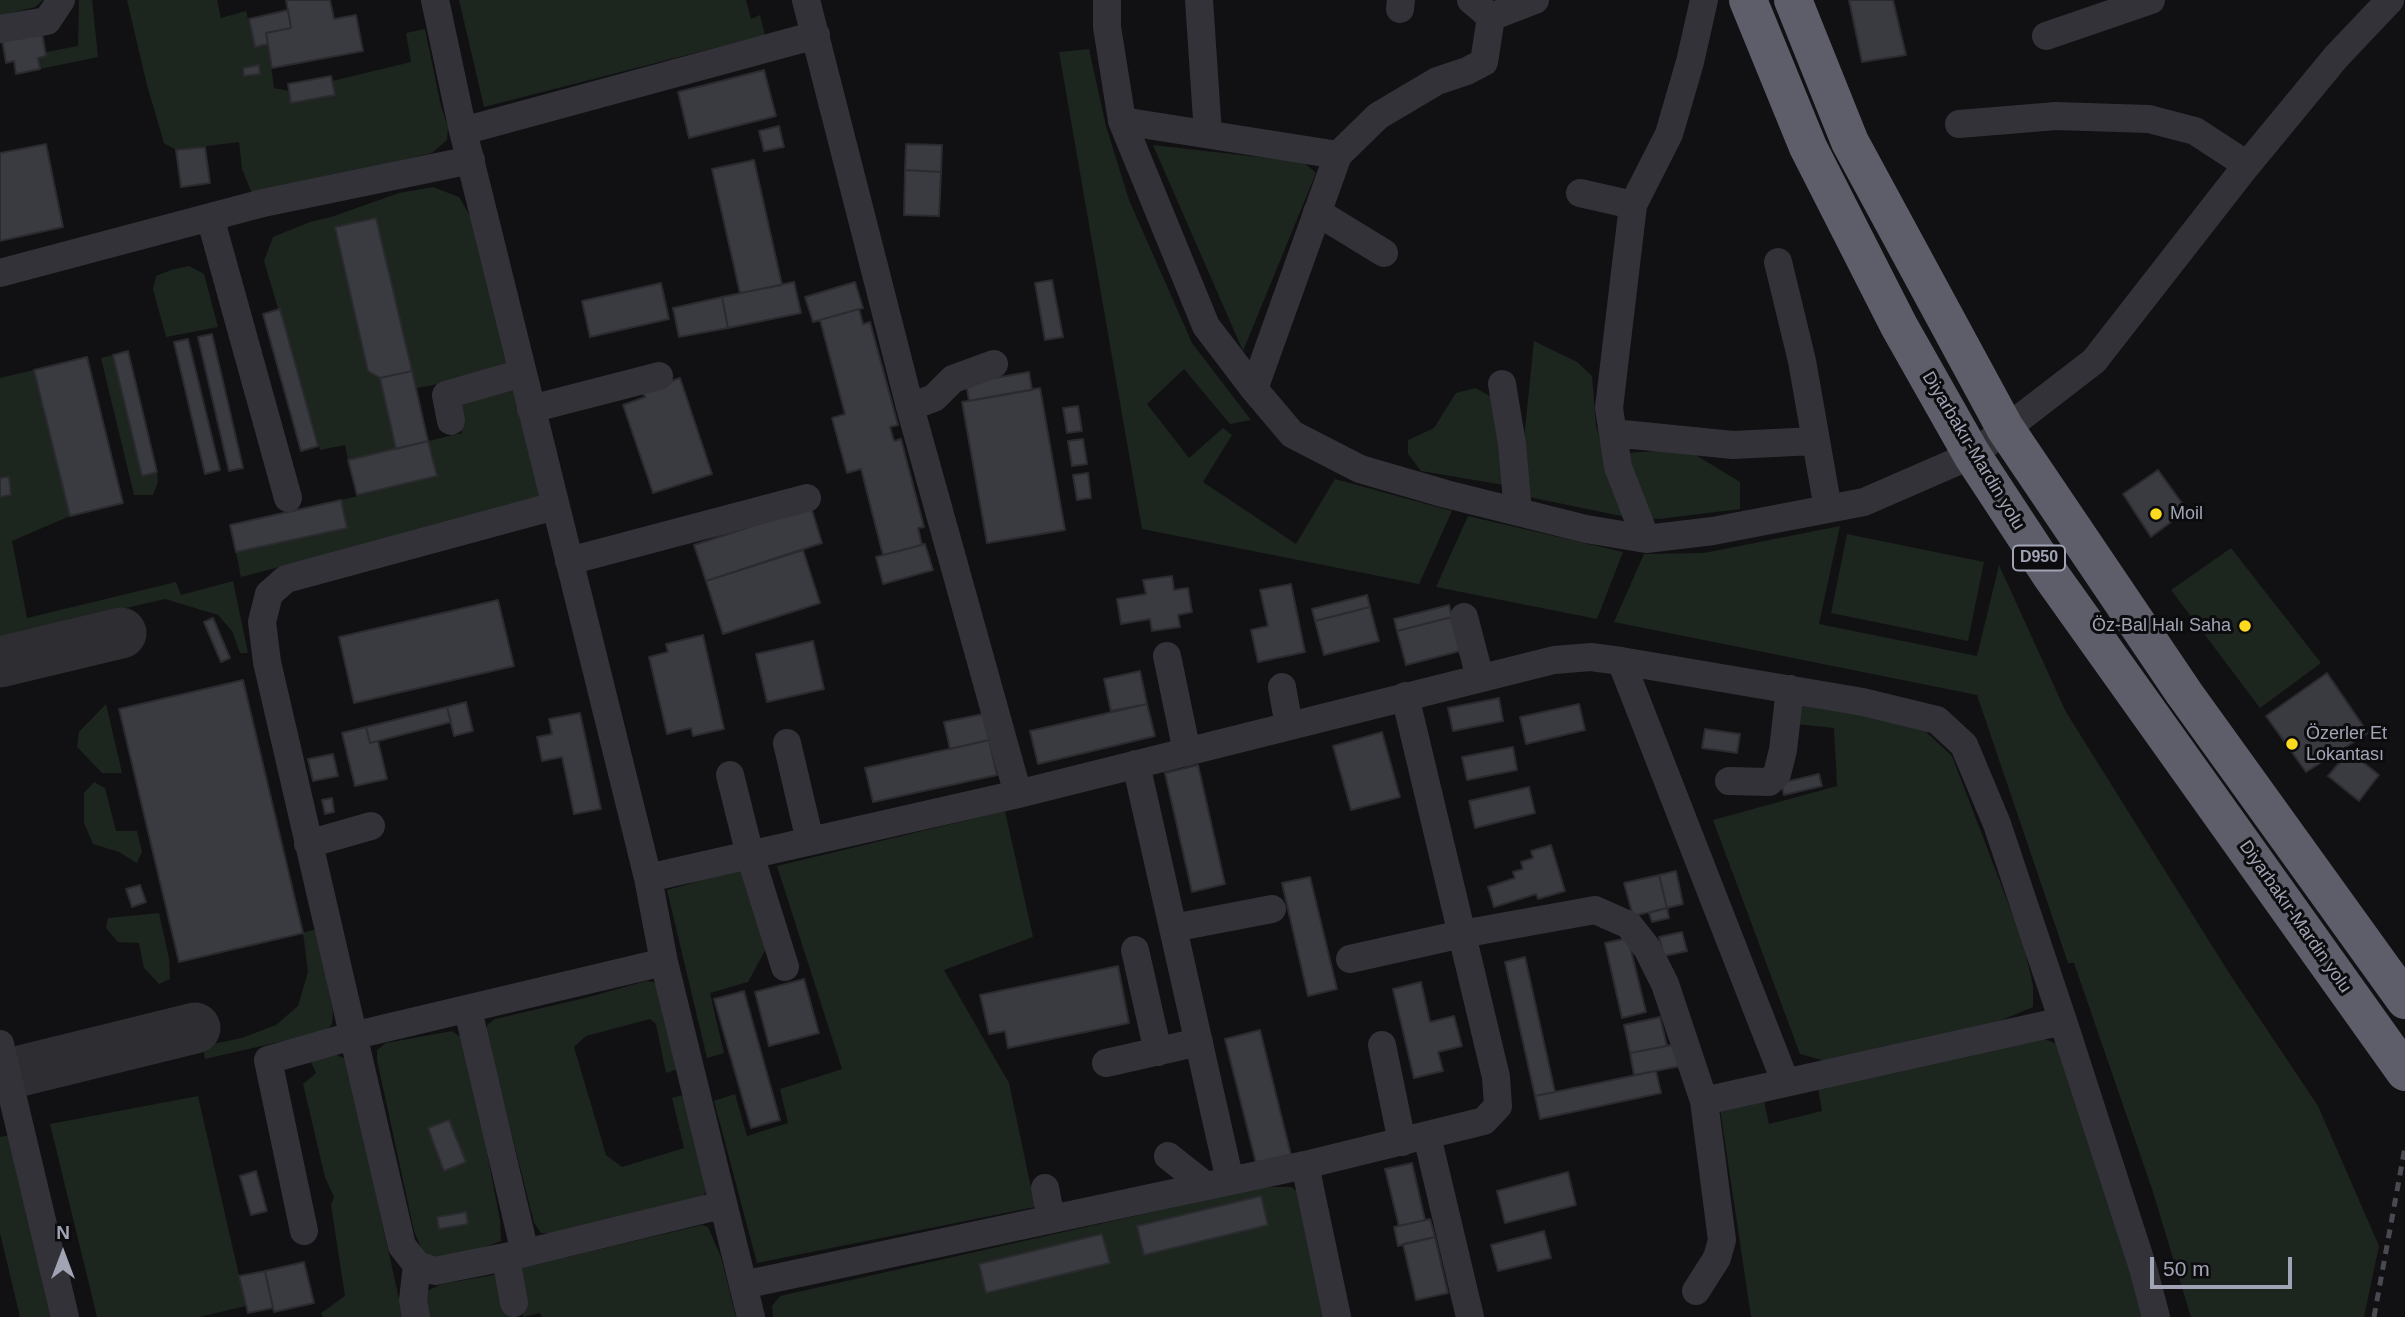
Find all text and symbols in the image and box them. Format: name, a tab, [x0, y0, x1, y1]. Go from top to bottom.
street label: Diyarbakır-Mardin yolu	[1917, 368, 2029, 534]
place label: Moil	[2170, 503, 2203, 525]
marker: Moil	[2148, 506, 2164, 522]
road number: D950	[2013, 545, 2065, 570]
place label: Öz-Bal Halı Saha	[2092, 615, 2231, 637]
marker: Öz-Bal Halı Saha	[2237, 618, 2253, 634]
place label: Özerler Et Lokantası	[2306, 723, 2387, 766]
marker: Özerler Et Lokantası	[2284, 736, 2300, 752]
street label: Diyarbakır-Mardin yolu	[2234, 837, 2356, 997]
north arrow	[28, 1219, 98, 1289]
text: N	[56, 1222, 70, 1243]
scale bar	[2153, 1244, 2295, 1288]
text: 50 m	[2163, 1257, 2210, 1280]

